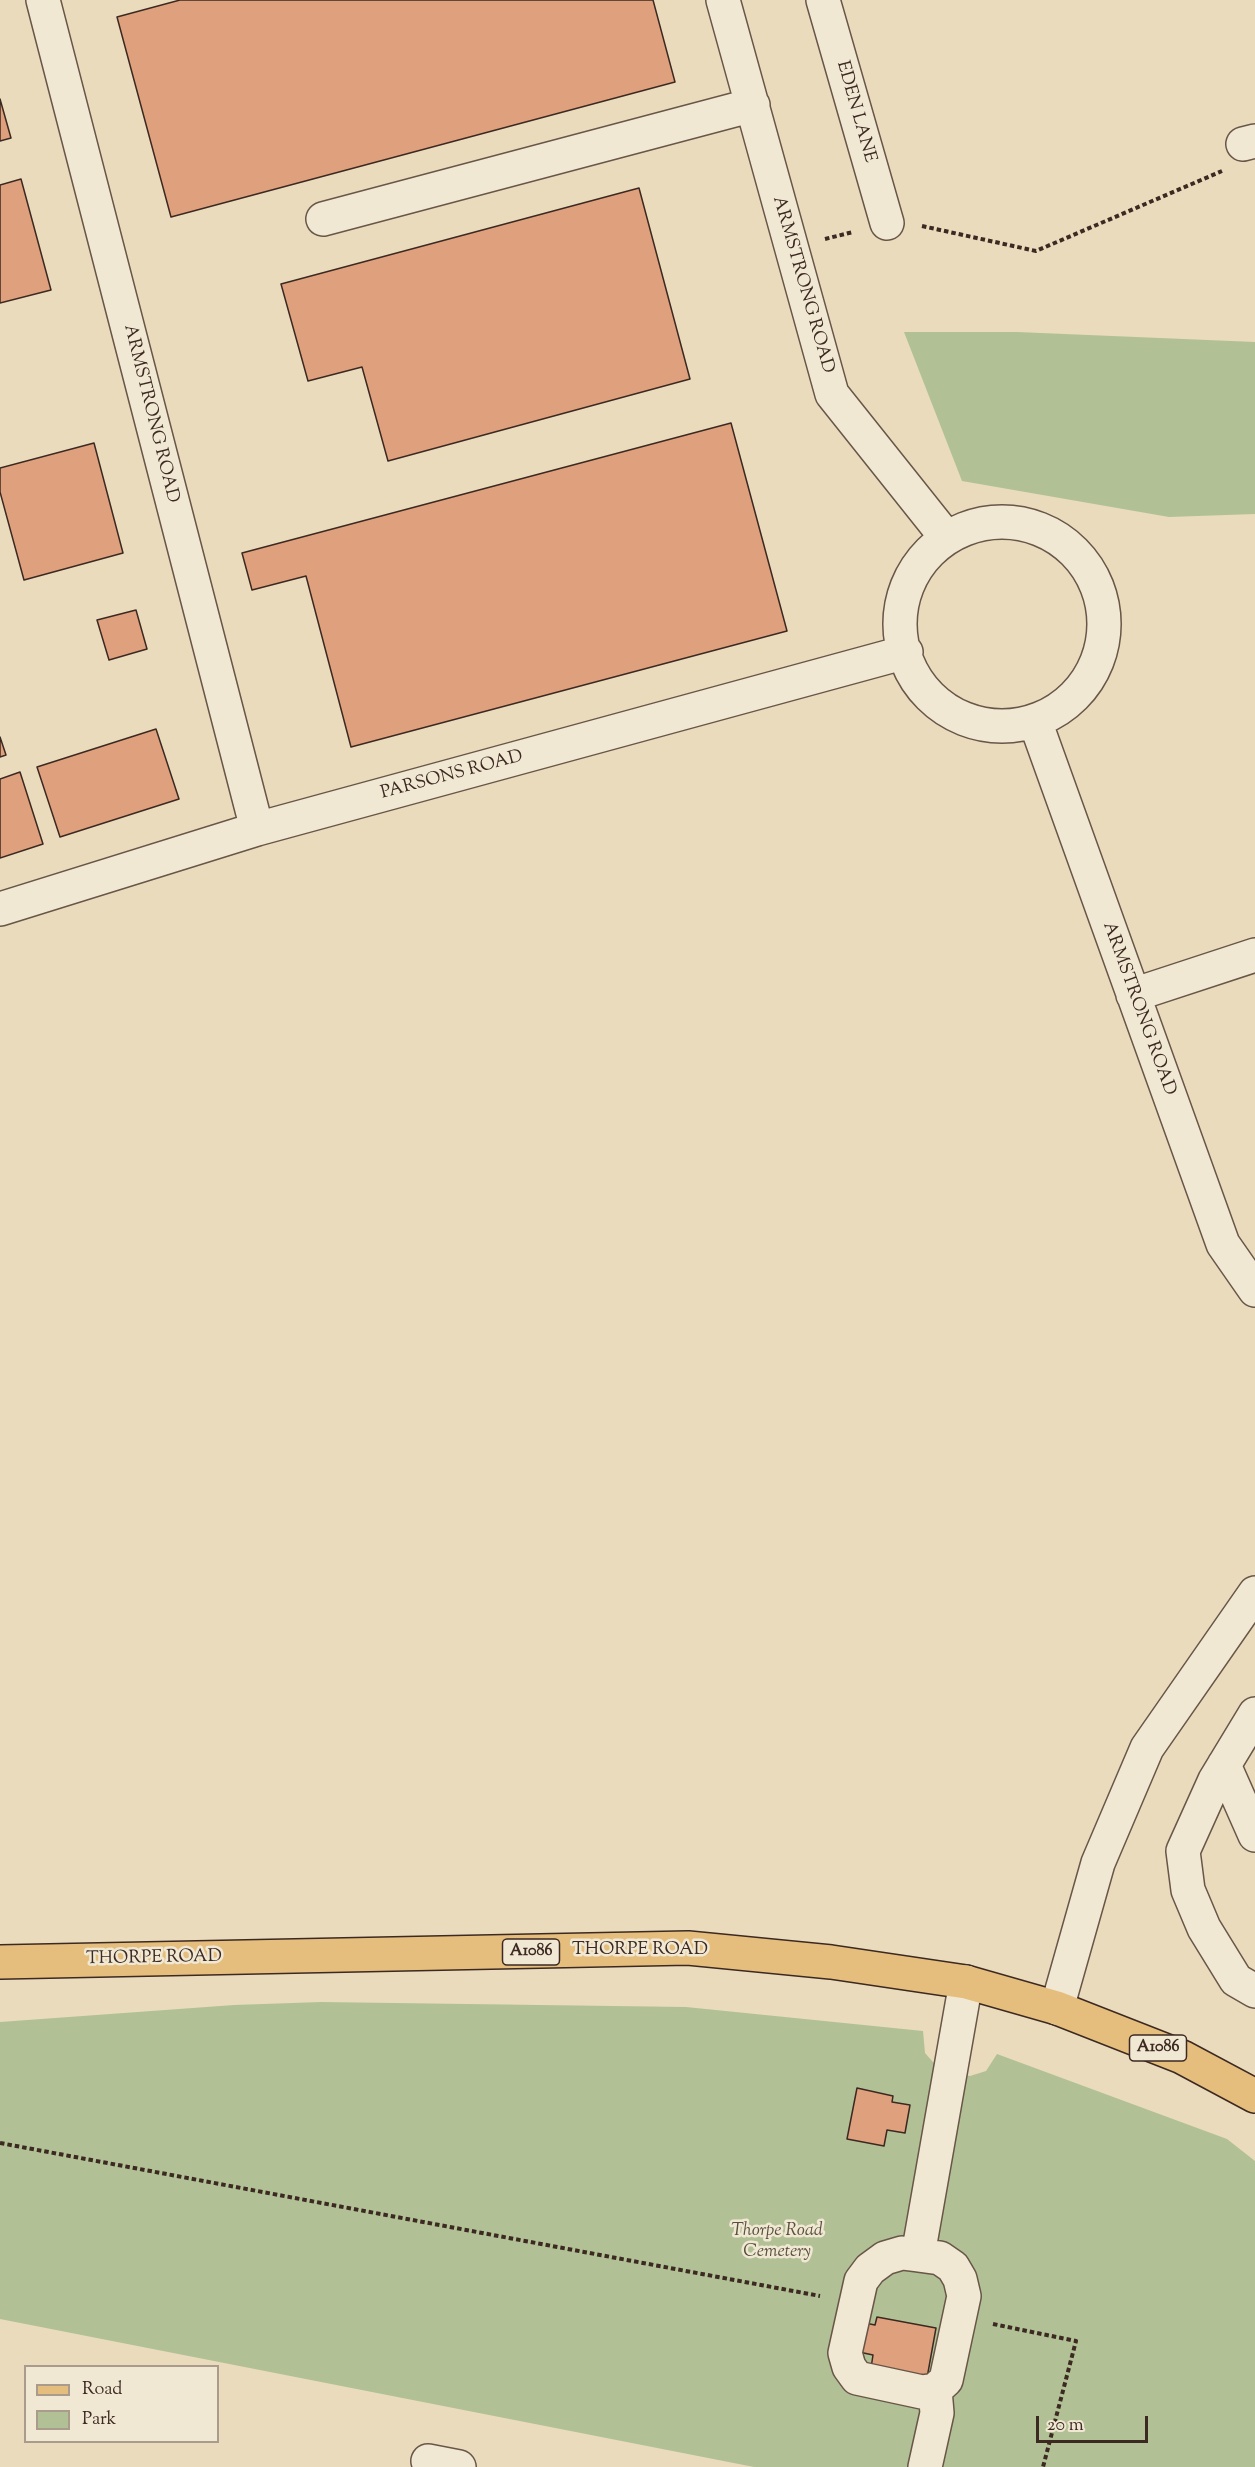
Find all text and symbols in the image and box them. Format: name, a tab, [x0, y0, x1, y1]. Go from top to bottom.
street label: EDEN LANE	[830, 59, 880, 165]
street label: ARMSTRONG ROAD	[766, 194, 838, 376]
street label: ARMSTRONG ROAD	[117, 322, 183, 506]
street label: PARSONS ROAD	[379, 747, 525, 805]
street label: ARMSTRONG ROAD	[1096, 919, 1180, 1099]
road number: A1086	[502, 1939, 560, 1965]
street label: THORPE ROAD	[572, 1940, 708, 1962]
street label: THORPE ROAD	[86, 1947, 222, 1971]
road number: A1086	[1130, 2035, 1186, 2061]
park label: Thorpe Road Cemetery	[731, 2221, 823, 2264]
legend	[24, 2365, 219, 2443]
text: Road	[82, 2377, 122, 2403]
scale bar	[1039, 2404, 1152, 2442]
text: Park	[82, 2407, 116, 2433]
text: 20 m	[1047, 2413, 1084, 2439]

